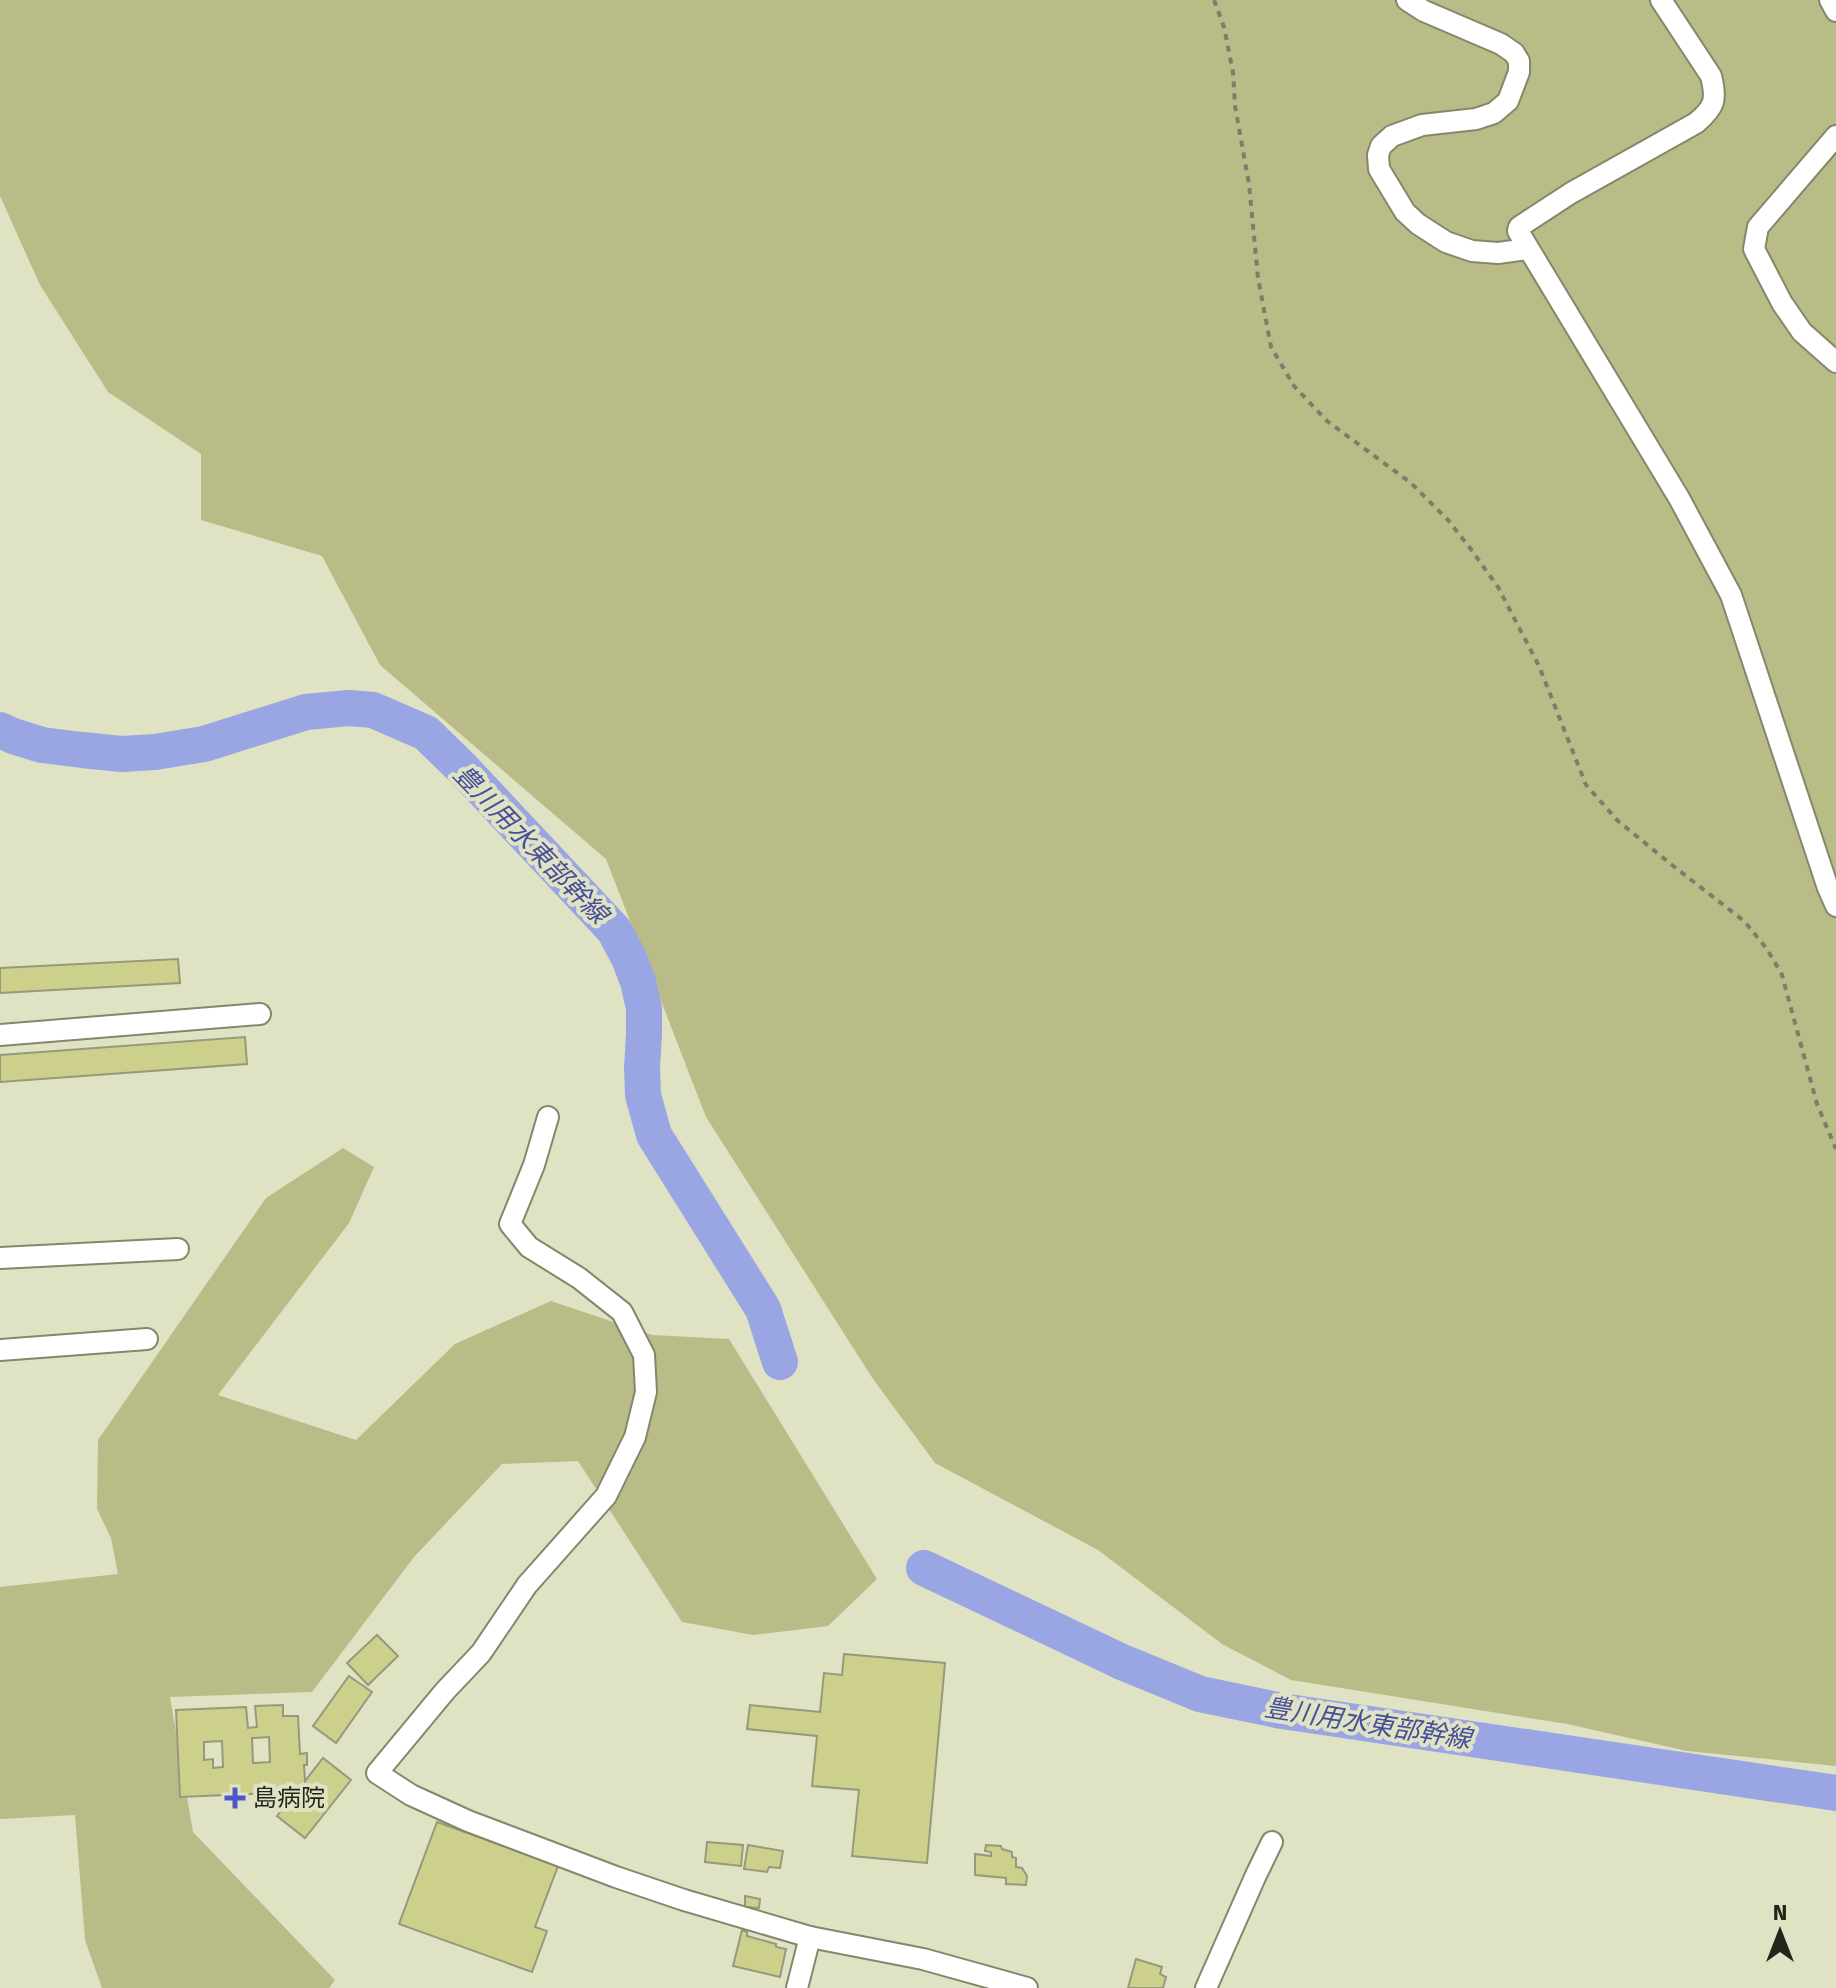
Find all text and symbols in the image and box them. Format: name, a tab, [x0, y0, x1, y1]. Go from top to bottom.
water label: 豊川用水東部幹線	[447, 759, 616, 932]
water label: 豊川用水東部幹線	[1263, 1692, 1476, 1756]
place label: 島病院	[253, 1784, 325, 1812]
marker: 島病院	[224, 1787, 246, 1809]
north arrow	[1740, 1892, 1820, 1972]
text: N	[1773, 1899, 1787, 1926]

